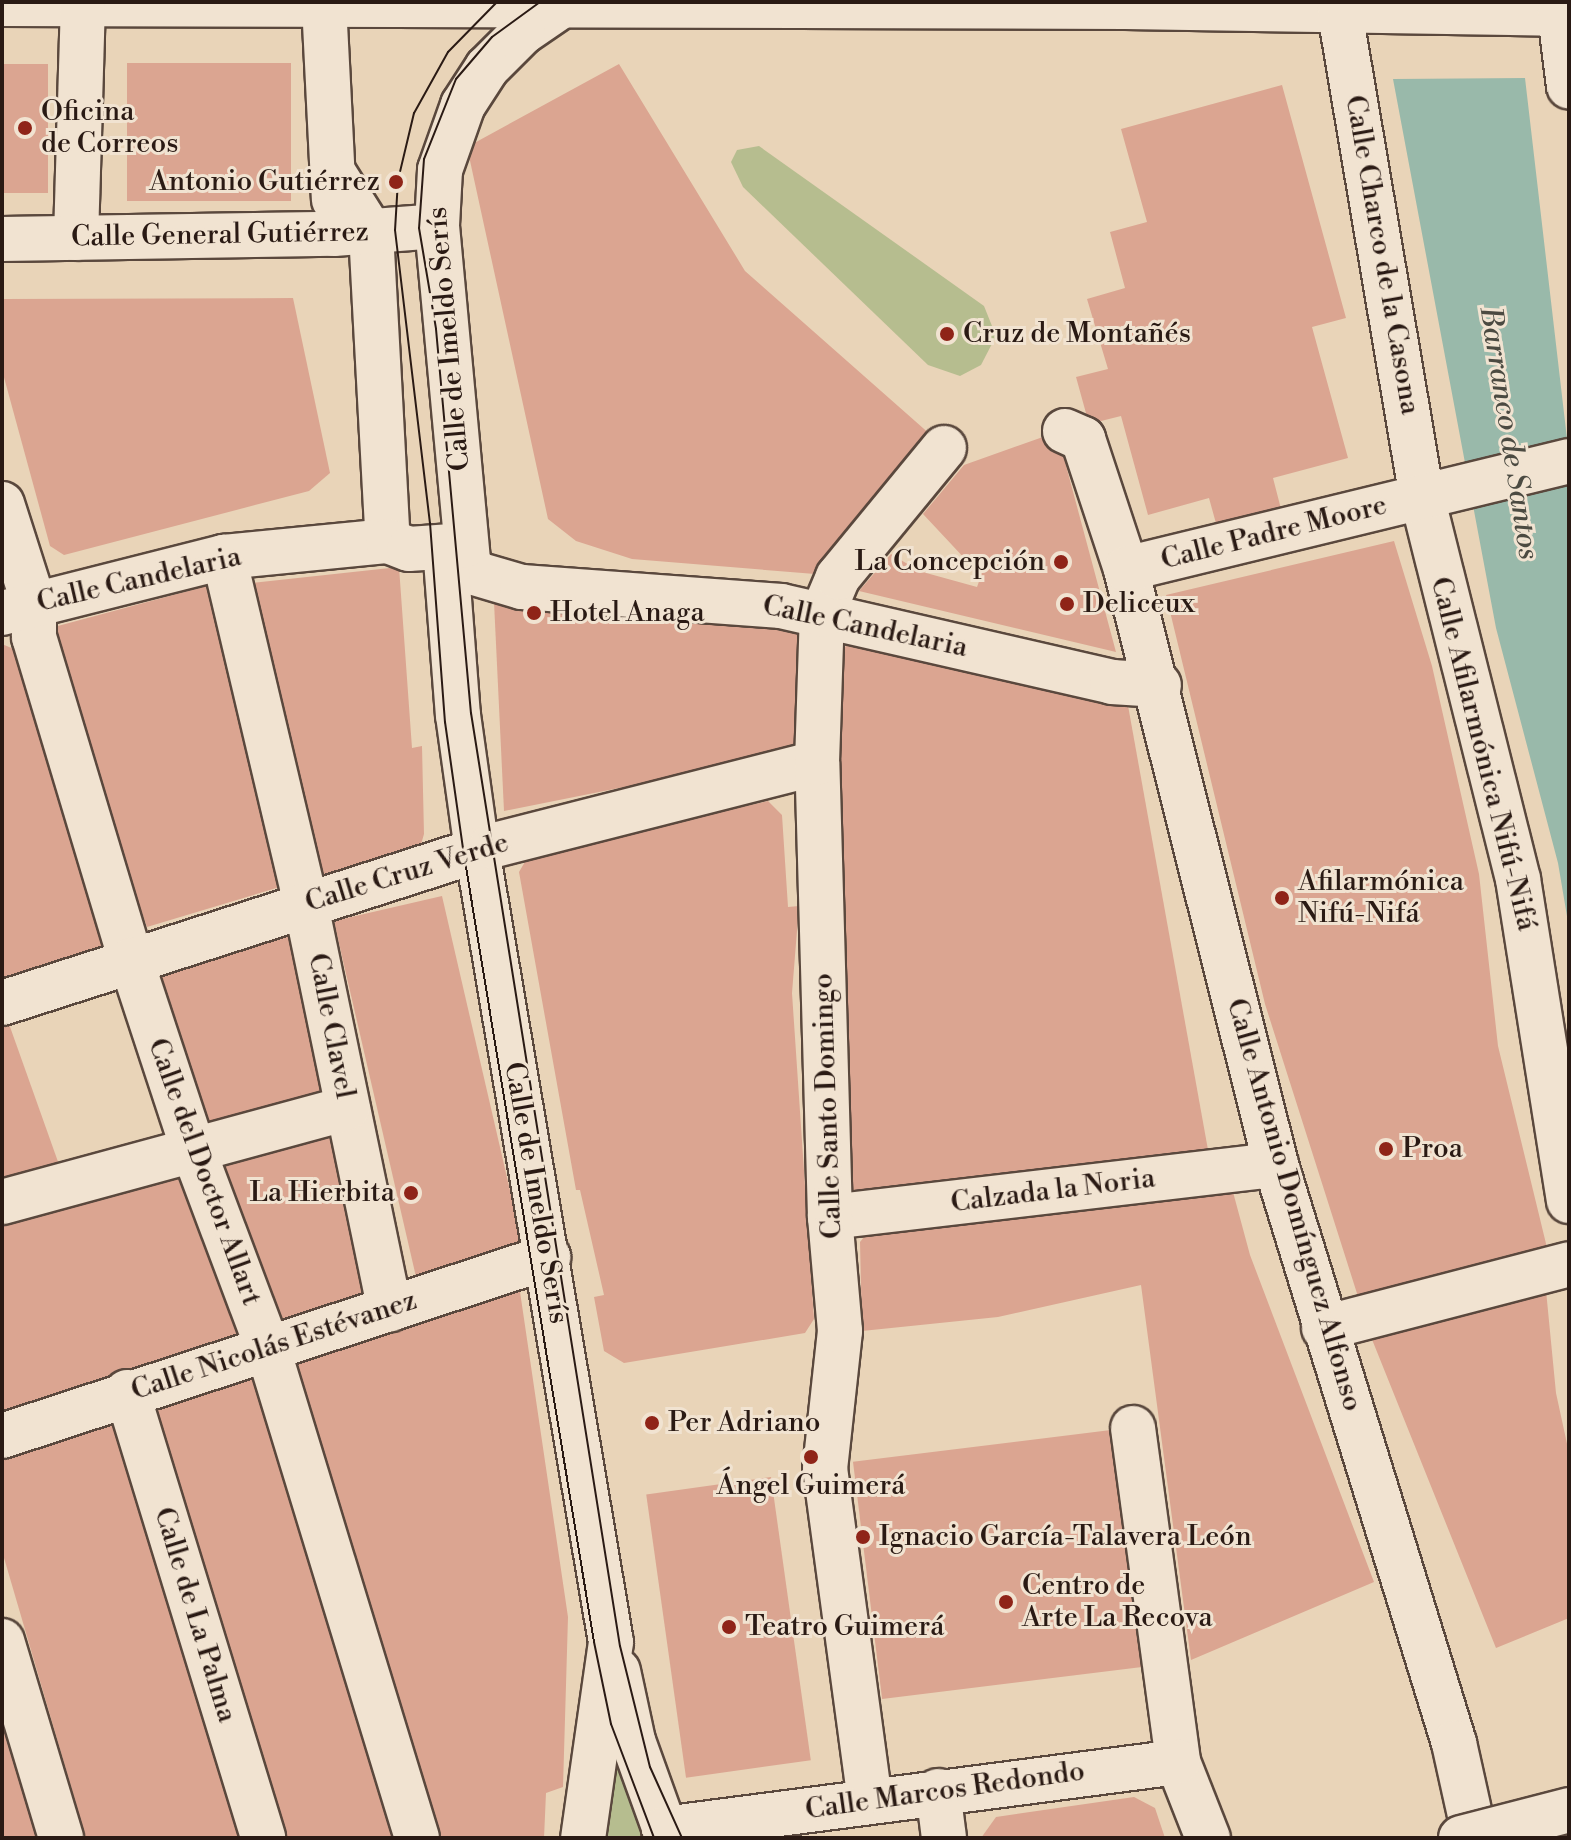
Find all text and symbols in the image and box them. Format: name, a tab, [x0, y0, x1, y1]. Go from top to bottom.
street label: Calle Charco de la Casona	[1337, 93, 1427, 417]
place label: Oficina de Correos	[41, 95, 178, 161]
marker: Oficina de Correos	[16, 119, 34, 137]
place label: Antonio Gutiérrez	[149, 165, 380, 199]
marker: Antonio Gutiérrez	[387, 173, 405, 191]
street label: Calle de Imeldo Serís	[421, 206, 477, 472]
street label: Calle General Gutiérrez	[71, 216, 369, 254]
water label: Barranco de Santos	[1471, 304, 1547, 562]
place label: Cruz de Montañés	[963, 317, 1191, 351]
marker: Cruz de Montañés	[938, 325, 956, 343]
street label: Calle Padre Moore	[1158, 489, 1390, 577]
street label: Calle Candelaria	[34, 540, 244, 620]
place label: La Concepción	[855, 545, 1045, 579]
marker: La Concepción	[1052, 553, 1070, 571]
street label: Calle Afilarmónica Nifú-Nifá	[1423, 574, 1543, 934]
place label: Deliceux	[1083, 587, 1195, 621]
street label: Calle Candelaria	[760, 589, 970, 665]
marker: Deliceux	[1058, 595, 1076, 613]
place label: Hotel Anaga	[550, 596, 705, 630]
marker: Hotel Anaga	[525, 604, 543, 622]
street label: Calle Cruz Verde	[301, 826, 513, 920]
place label: Afilarmónica Nifú-Nifá	[1298, 865, 1464, 931]
marker: Afilarmónica Nifú-Nifá	[1273, 889, 1291, 907]
street label: Calle Clavel	[300, 951, 362, 1101]
street label: Calle Santo Domingo	[807, 972, 849, 1240]
street label: Calle Antonio Domínguez Alfonso	[1219, 995, 1369, 1415]
street label: Calle del Doctor Allart	[140, 1034, 268, 1310]
street label: Calle de Imeldo Serís	[496, 1060, 576, 1326]
place label: Proa	[1402, 1132, 1463, 1166]
marker: Proa	[1377, 1140, 1395, 1158]
street label: Calzada la Noria	[949, 1162, 1157, 1220]
place label: La Hierbita	[249, 1176, 395, 1210]
marker: La Hierbita	[402, 1184, 420, 1202]
street label: Calle Nicolás Estévanez	[127, 1284, 421, 1408]
place label: Per Adriano	[668, 1406, 821, 1440]
marker: Per Adriano	[643, 1414, 661, 1432]
marker: Ángel Guimerá	[802, 1448, 820, 1466]
place label: Ángel Guimerá	[717, 1469, 905, 1503]
street label: Calle de La Palma	[146, 1503, 244, 1727]
place label: Ignacio García-Talavera León	[879, 1520, 1252, 1554]
marker: Ignacio García-Talavera León	[854, 1528, 872, 1546]
place label: Centro de Arte La Recova	[1022, 1569, 1213, 1635]
marker: Centro de Arte La Recova	[997, 1593, 1015, 1611]
place label: Teatro Guimerá	[745, 1610, 944, 1644]
marker: Teatro Guimerá	[720, 1618, 738, 1636]
street label: Calle Marcos Redondo	[803, 1755, 1087, 1827]

